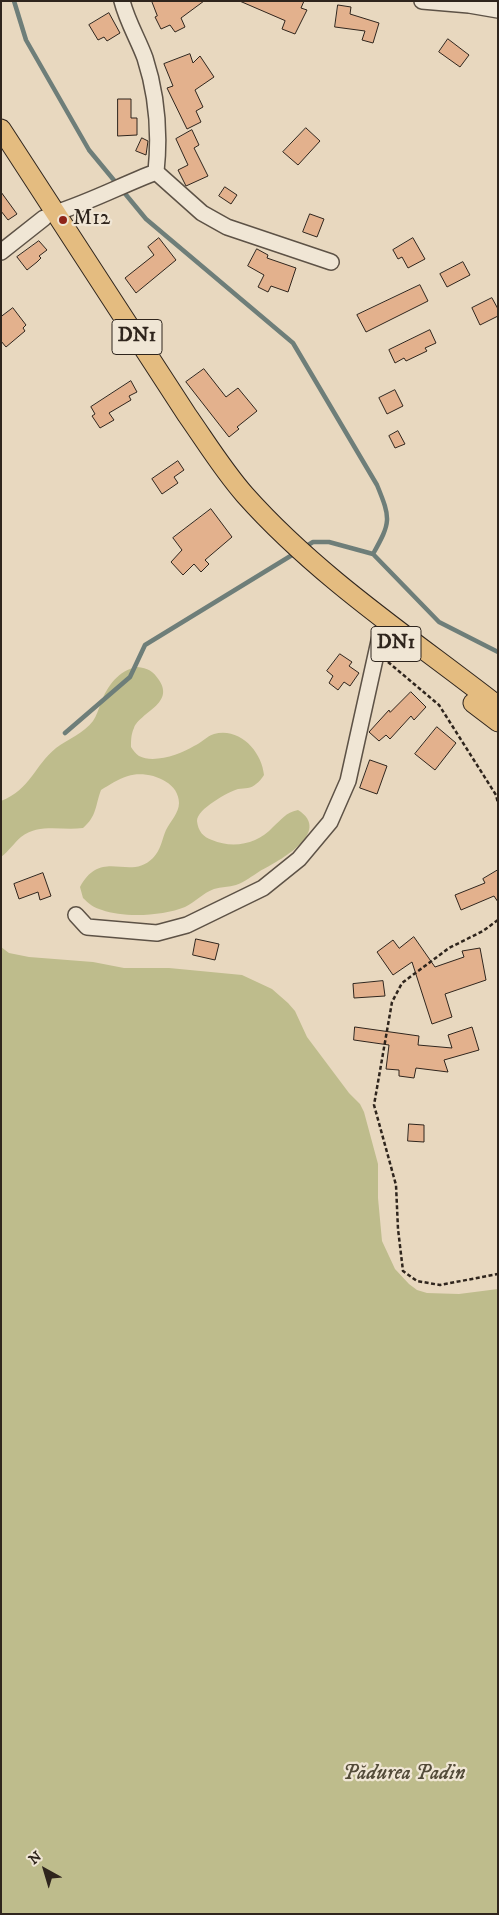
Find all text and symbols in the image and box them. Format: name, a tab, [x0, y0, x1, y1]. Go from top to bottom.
place label: M12	[73, 207, 110, 233]
marker: M12	[57, 214, 69, 226]
road number: DN1	[112, 320, 162, 354]
road number: DN1	[371, 626, 421, 662]
park label: Pădurea Padin	[343, 1762, 465, 1788]
north arrow	[20, 1845, 70, 1895]
text: N	[25, 1848, 46, 1869]

